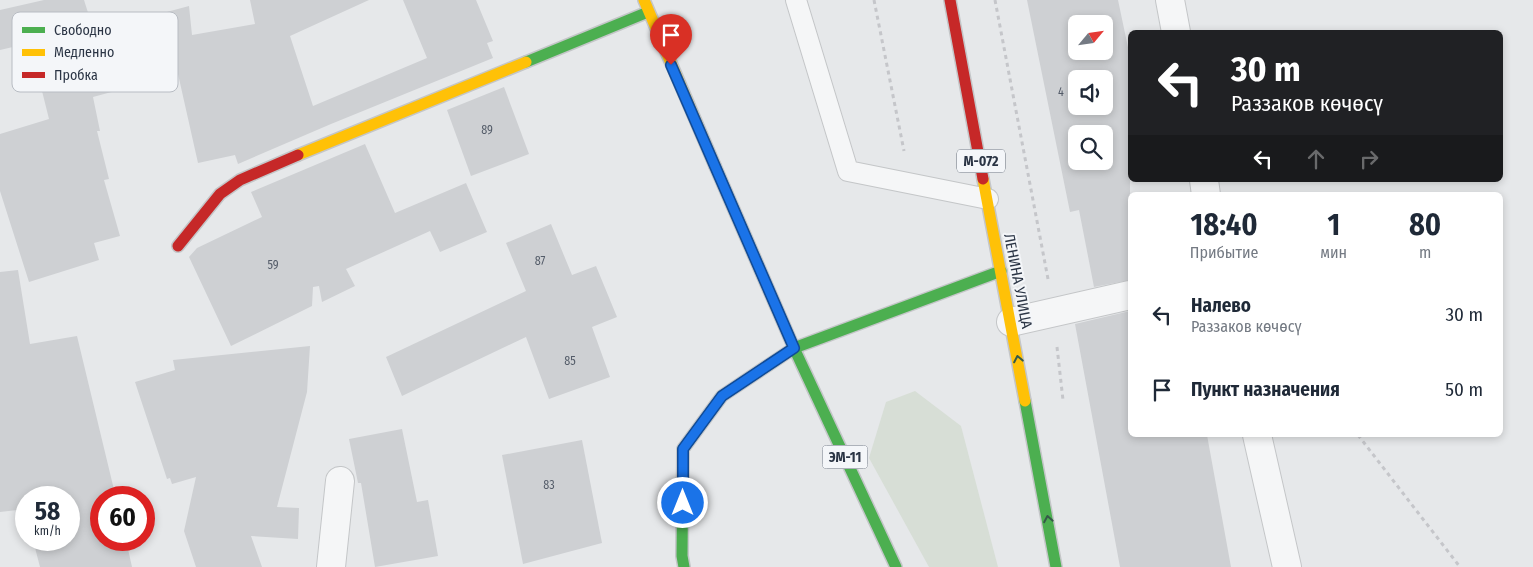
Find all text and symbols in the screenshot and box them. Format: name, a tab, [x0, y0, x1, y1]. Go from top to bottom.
legend	[12, 12, 178, 92]
pin	[650, 14, 692, 65]
north arrow	[1068, 15, 1112, 60]
map controls	[1068, 15, 1113, 170]
icon: arrive	[657, 21, 685, 49]
text: Свободно	[54, 22, 112, 39]
text: Медленно	[54, 44, 114, 61]
text: 30 m	[1231, 48, 1301, 90]
icon: left	[1148, 50, 1213, 115]
text: Пробка	[54, 67, 98, 84]
button: sound	[1068, 70, 1113, 115]
house number: 4	[1058, 85, 1064, 99]
text: Раззаков көчөсү	[1231, 90, 1383, 117]
house number: 89	[481, 123, 493, 137]
button: search	[1068, 125, 1113, 170]
icon: left	[1249, 145, 1277, 173]
icon: ahead	[1302, 145, 1330, 173]
icon: right	[1355, 145, 1383, 173]
road number: М-072	[957, 150, 1005, 172]
text: 18:40	[1191, 207, 1258, 243]
text: 1	[1327, 207, 1340, 243]
text: 80	[1409, 207, 1441, 243]
street label: ЛЕНИНА УЛИЦА	[1000, 232, 1036, 330]
text: Прибытие	[1190, 243, 1259, 262]
text: мин	[1320, 243, 1347, 262]
text: m	[1419, 243, 1431, 262]
house number: 87	[535, 254, 545, 268]
house number: 59	[267, 258, 279, 272]
text: Налево	[1191, 294, 1251, 317]
icon: left	[1148, 301, 1176, 329]
text: 30 m	[1445, 303, 1483, 326]
text: Раззаков көчөсү	[1191, 317, 1302, 336]
house number: 85	[564, 354, 576, 368]
one-way arrow	[1013, 355, 1024, 364]
icon: arrive	[1148, 376, 1176, 404]
text: Пункт назначения	[1191, 378, 1340, 401]
text: 50 m	[1445, 378, 1483, 401]
road number: ЭМ-11	[822, 446, 868, 468]
position arrow	[656, 476, 708, 528]
house number: 83	[543, 478, 555, 492]
speed limit sign: 60	[90, 486, 155, 551]
text: 58	[35, 497, 60, 527]
one-way arrow	[1043, 515, 1053, 523]
text: km/h	[34, 524, 61, 538]

